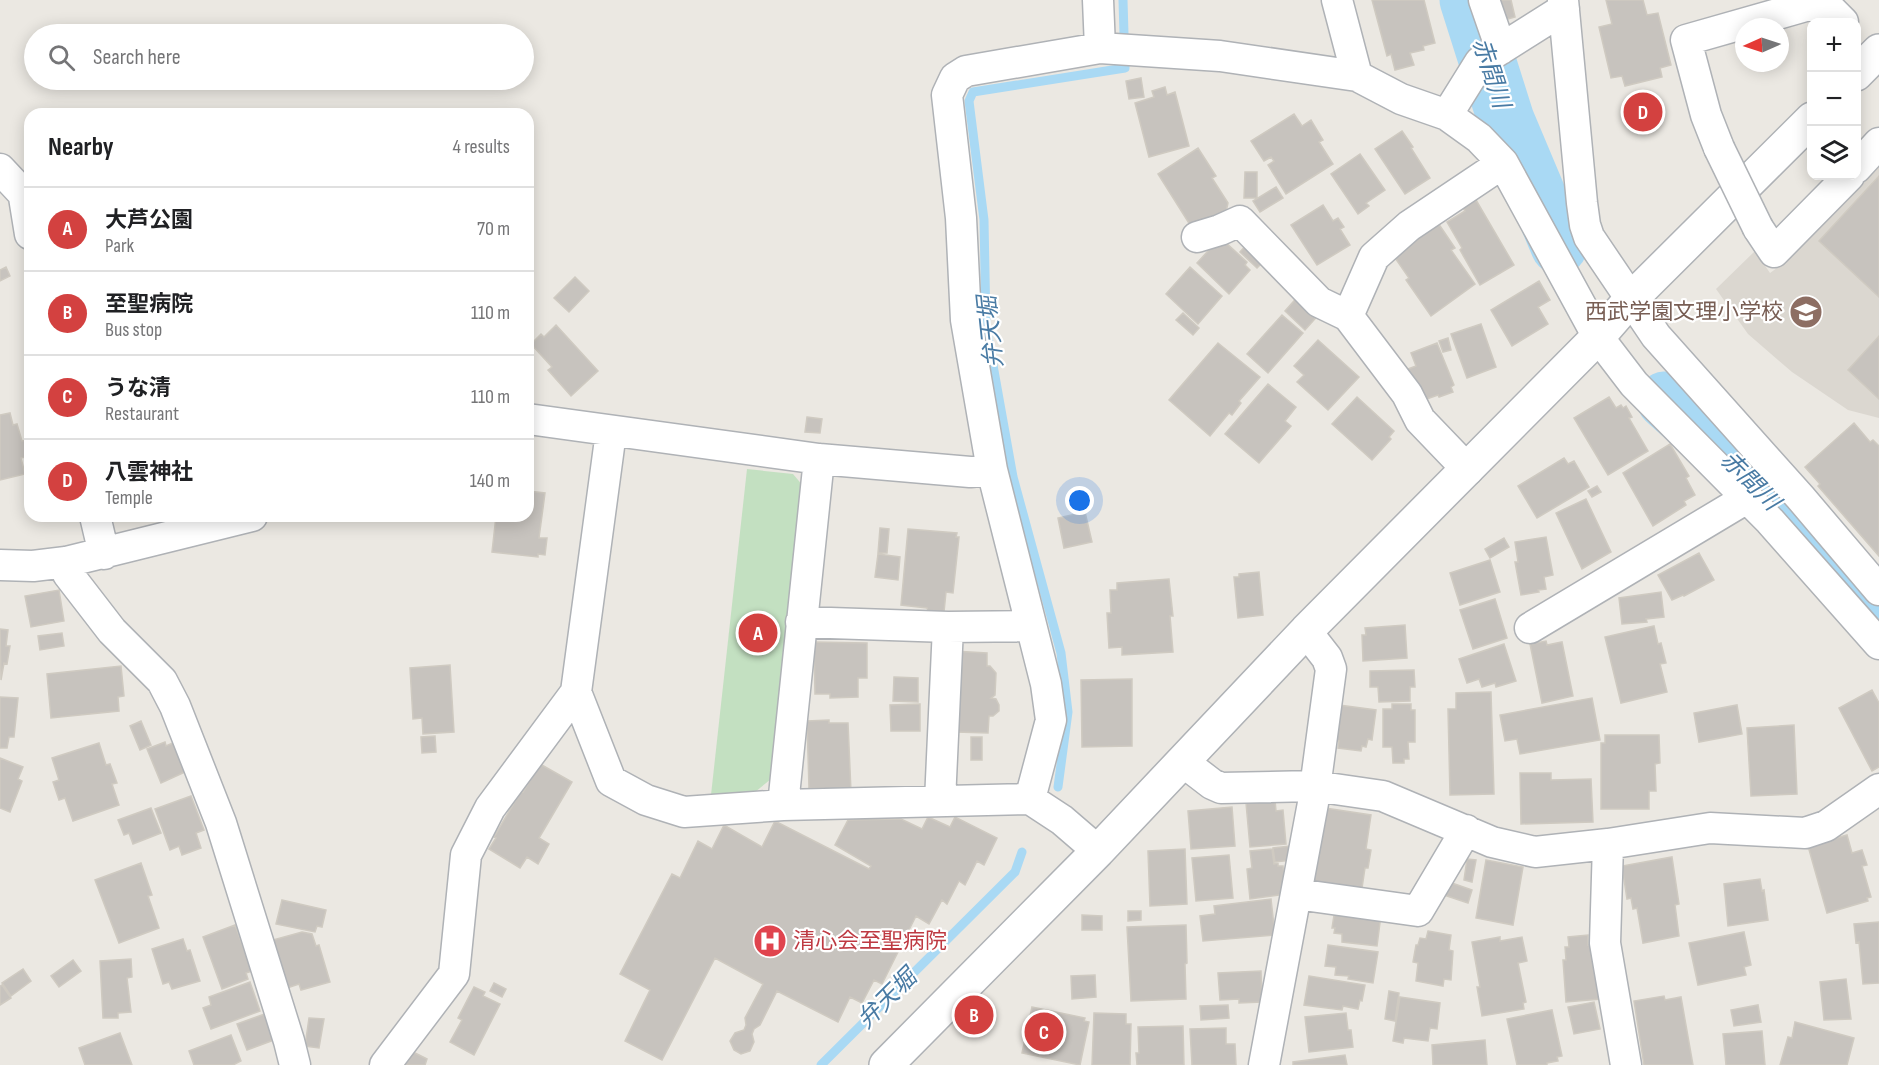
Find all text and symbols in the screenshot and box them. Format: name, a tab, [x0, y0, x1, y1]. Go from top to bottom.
north arrow	[1735, 18, 1789, 72]
map controls	[1807, 18, 1861, 180]
button: +	[1807, 18, 1861, 72]
search box	[24, 24, 534, 90]
water label: 赤間川	[1466, 34, 1517, 115]
icon: search	[45, 41, 78, 74]
text: Search here	[93, 44, 180, 71]
button: −	[1807, 72, 1861, 126]
pin: D	[1624, 90, 1662, 134]
button: layers	[1807, 126, 1861, 180]
text: Nearby	[48, 132, 114, 163]
text: 4 results	[453, 135, 510, 159]
text: 大芦公園	[105, 207, 193, 234]
text: A	[63, 217, 72, 241]
text: 70 m	[477, 217, 510, 241]
text: Park	[105, 234, 134, 258]
text: 至聖病院	[105, 291, 193, 318]
water label: 弁天堀	[972, 291, 1009, 369]
school or university icon: 西武学園文理小学校	[1788, 294, 1824, 330]
place label: 西武学園文理小学校	[1585, 299, 1783, 326]
text: B	[63, 301, 72, 325]
text: 110 m	[471, 301, 510, 325]
text: Bus stop	[105, 318, 162, 342]
text: うな清	[105, 375, 171, 402]
text: C	[62, 385, 73, 409]
text: 110 m	[471, 385, 510, 409]
text: Restaurant	[105, 402, 179, 426]
water label: 赤間川	[1714, 445, 1788, 519]
text: 八雲神社	[105, 459, 193, 486]
text: D	[62, 469, 73, 493]
text: 140 m	[470, 469, 510, 493]
text: Temple	[105, 486, 153, 510]
your location	[1065, 486, 1094, 515]
pin: A	[738, 610, 777, 656]
hospital icon: 清心会至聖病院	[752, 923, 788, 959]
place label: 清心会至聖病院	[793, 928, 947, 955]
water label: 弁天堀	[851, 960, 926, 1035]
pin: B	[954, 992, 994, 1038]
pin: C	[1024, 1010, 1064, 1054]

